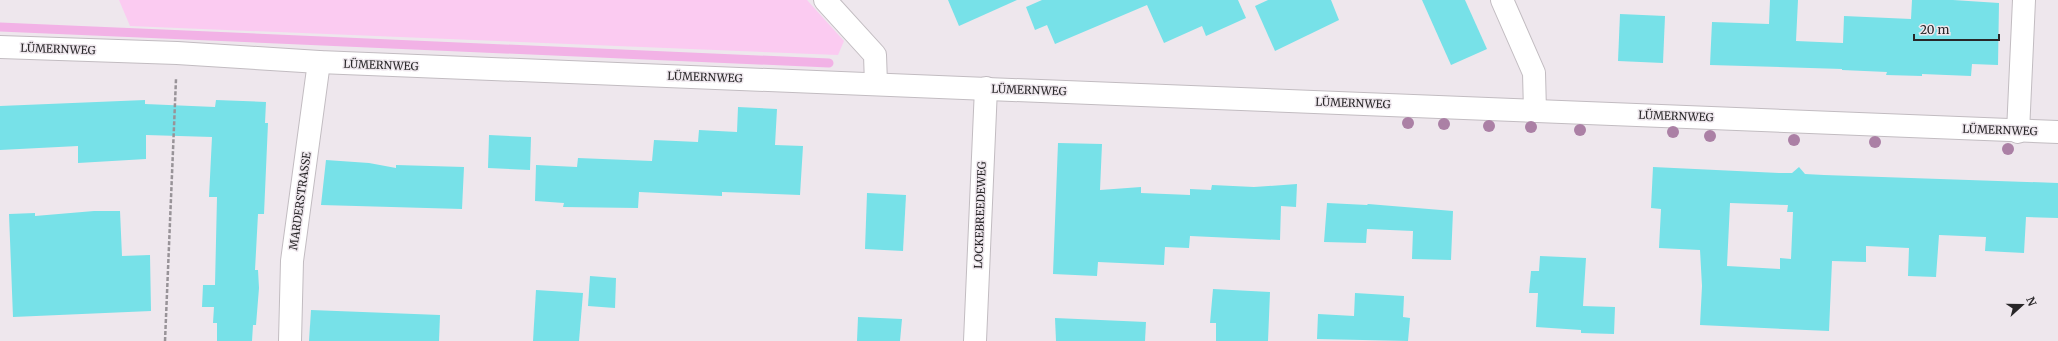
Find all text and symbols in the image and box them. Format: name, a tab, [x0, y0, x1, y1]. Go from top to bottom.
scale bar	[1914, 16, 1999, 42]
text: 20 m	[1920, 22, 1949, 37]
street label: LÜMERNWEG	[20, 41, 96, 57]
street label: LÜMERNWEG	[343, 57, 419, 73]
street label: LÜMERNWEG	[667, 69, 743, 85]
street label: LÜMERNWEG	[991, 82, 1067, 98]
street label: LÜMERNWEG	[1315, 95, 1391, 111]
street label: LÜMERNWEG	[1638, 108, 1714, 124]
street label: LÜMERNWEG	[1962, 122, 2038, 138]
street label: MARDERSTRASSE	[286, 151, 314, 251]
street label: LOCKEBREEDEWEG	[971, 161, 989, 269]
north arrow	[2002, 285, 2042, 325]
text: N	[2023, 295, 2040, 308]

